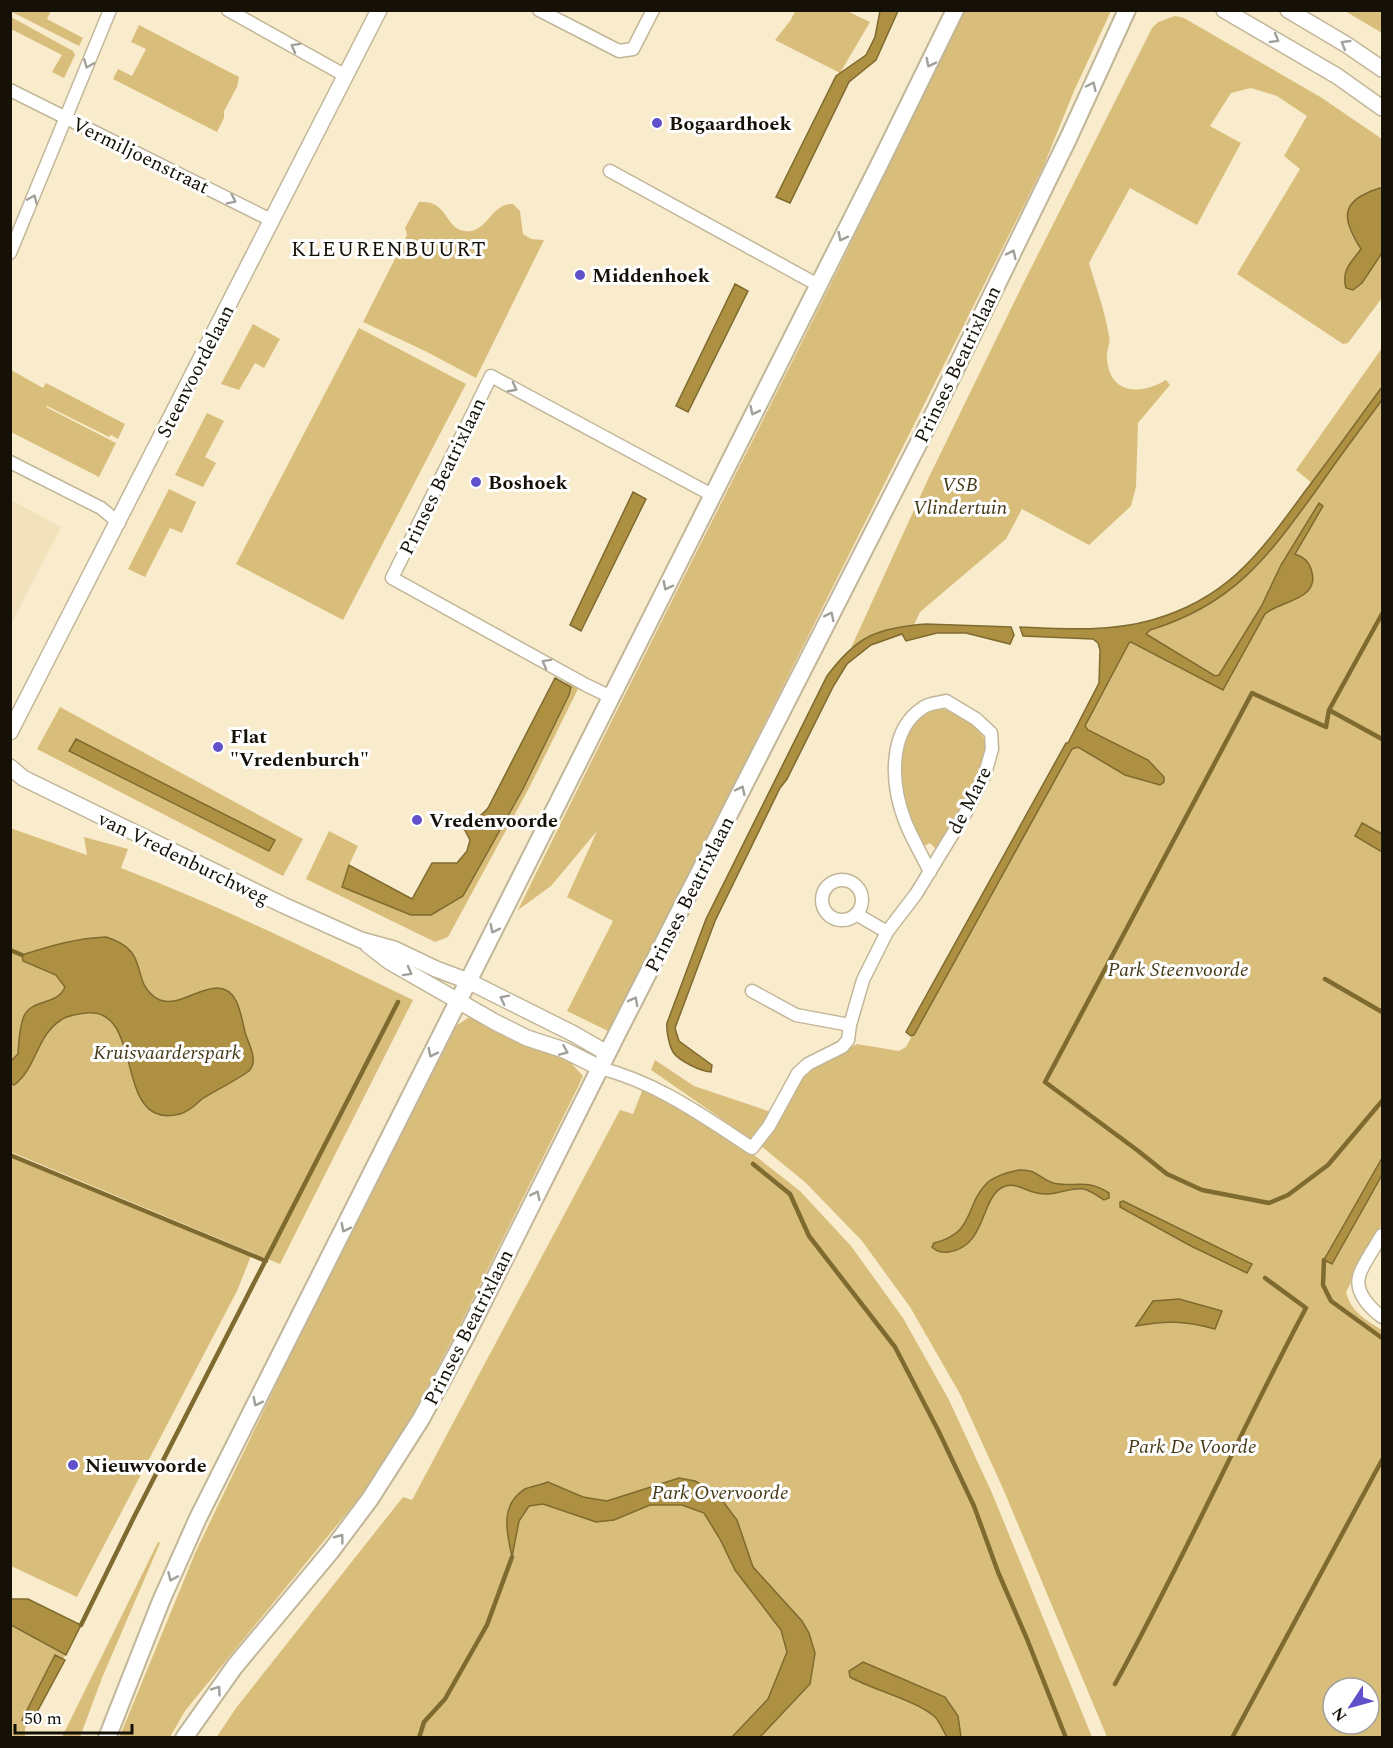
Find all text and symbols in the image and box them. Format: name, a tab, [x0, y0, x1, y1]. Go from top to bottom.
one-way arrow	[1269, 32, 1279, 43]
one-way arrow	[1341, 40, 1351, 51]
one-way arrow	[291, 43, 301, 54]
one-way arrow	[925, 57, 937, 68]
one-way arrow	[83, 58, 95, 69]
one-way arrow	[1085, 82, 1097, 93]
place label: Bogaardhoek	[669, 109, 791, 139]
street label: Vermiljoenstraat	[67, 110, 214, 202]
marker: Bogaardhoek	[650, 116, 664, 130]
one-way arrow	[226, 192, 237, 204]
one-way arrow	[26, 195, 38, 206]
one-way arrow	[838, 231, 849, 242]
district label: KLEURENBUURT	[291, 234, 487, 266]
one-way arrow	[1004, 249, 1016, 260]
place label: Middenhoek	[592, 261, 710, 291]
marker: Middenhoek	[573, 268, 587, 282]
street label: Prinses Beatrixlaan	[907, 281, 1009, 448]
street label: Steenvoordelaan	[149, 300, 242, 443]
one-way arrow	[507, 381, 517, 392]
street label: Prinses Beatrixlaan	[392, 393, 494, 560]
one-way arrow	[750, 405, 762, 416]
place label: Boshoek	[488, 468, 568, 498]
park label: VSB Vlindertuin	[913, 470, 1008, 523]
marker: Boshoek	[469, 475, 483, 489]
one-way arrow	[662, 579, 674, 590]
one-way arrow	[823, 612, 834, 622]
one-way arrow	[542, 659, 552, 670]
place label: Flat "Vredenburch"	[230, 722, 369, 775]
marker: Flat "Vredenburch"	[211, 740, 225, 754]
street label: de Mare	[940, 761, 1000, 840]
one-way arrow	[734, 785, 745, 796]
street label: van Vredenburchweg	[92, 804, 274, 913]
place label: Vredenvoorde	[429, 806, 558, 836]
street label: Prinses Beatrixlaan	[638, 811, 742, 978]
marker: Vredenvoorde	[410, 813, 424, 827]
one-way arrow	[489, 922, 501, 933]
park label: Park Steenvoorde	[1107, 955, 1249, 985]
one-way arrow	[402, 965, 412, 976]
one-way arrow	[499, 995, 510, 1006]
one-way arrow	[627, 997, 638, 1007]
park label: Kruisvaarderspark	[93, 1038, 242, 1068]
one-way arrow	[558, 1044, 569, 1056]
one-way arrow	[428, 1047, 439, 1058]
one-way arrow	[529, 1190, 541, 1201]
one-way arrow	[340, 1221, 352, 1232]
street label: Prinses Beatrixlaan	[417, 1244, 521, 1411]
one-way arrow	[253, 1396, 264, 1406]
park label: Park De Voorde	[1127, 1432, 1257, 1462]
place label: Nieuwvoorde	[85, 1451, 207, 1481]
marker: Nieuwvoorde	[66, 1458, 80, 1472]
park label: Park Overvoorde	[651, 1478, 789, 1508]
one-way arrow	[333, 1534, 344, 1545]
one-way arrow	[167, 1571, 179, 1582]
north arrow	[1321, 1676, 1381, 1736]
one-way arrow	[210, 1685, 221, 1696]
scale bar	[15, 1697, 132, 1735]
text: N	[1326, 1702, 1353, 1727]
text: 50 m	[24, 1705, 62, 1732]

